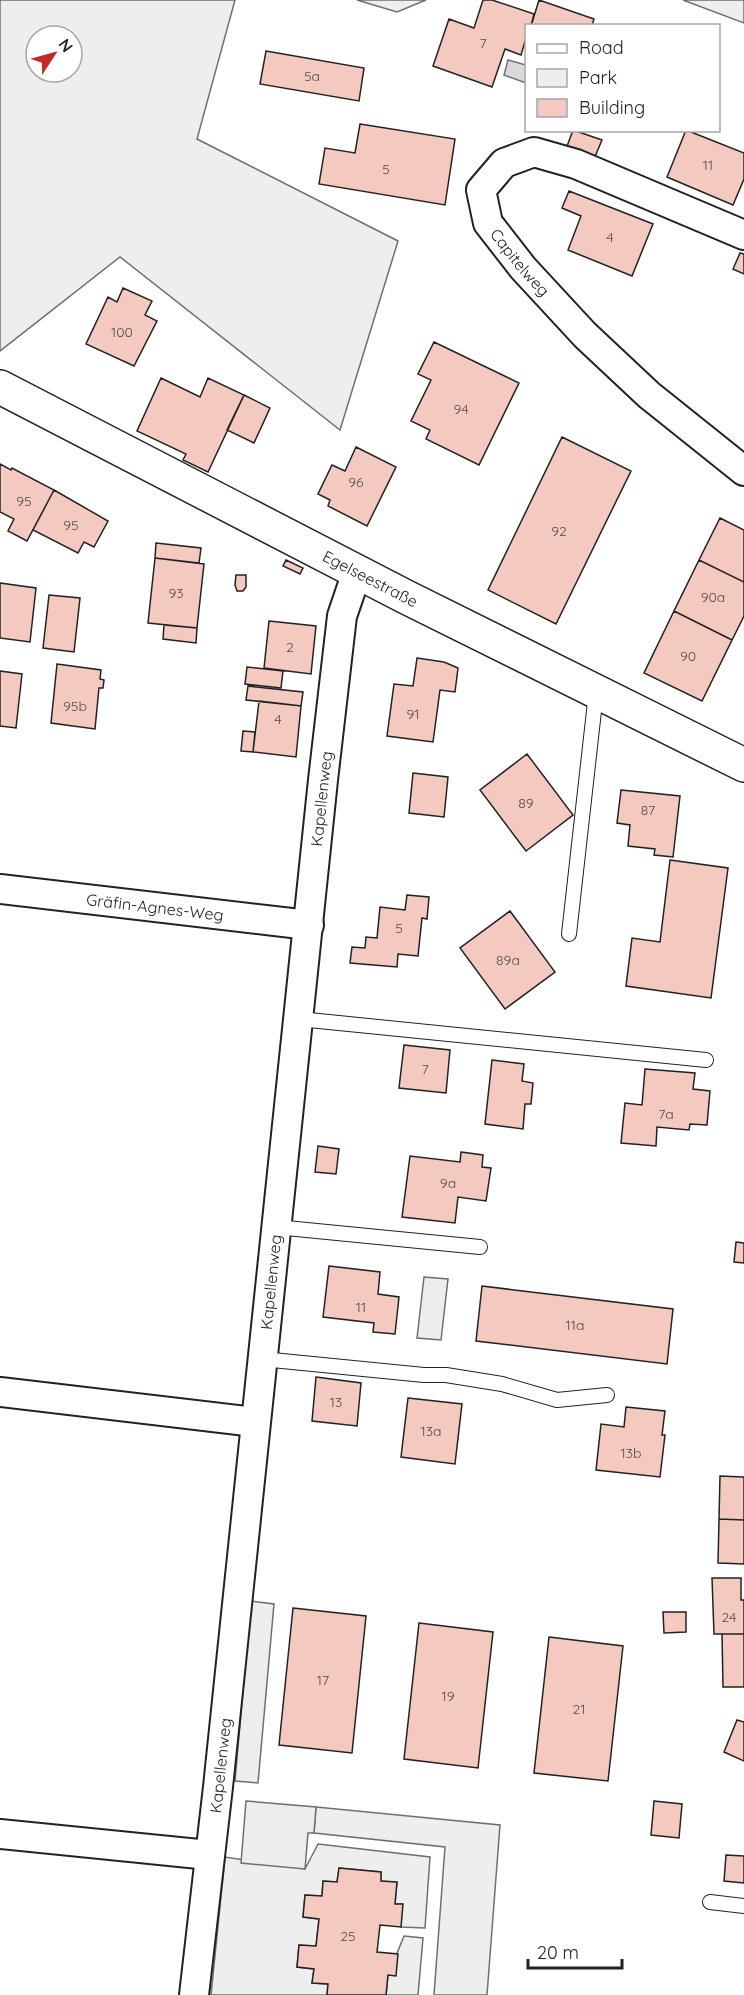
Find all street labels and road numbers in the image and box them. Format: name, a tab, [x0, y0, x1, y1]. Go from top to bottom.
street label: Capitelweg	[486, 225, 554, 300]
street label: Egelseestraße	[319, 546, 421, 611]
street label: Kapellenweg	[306, 750, 336, 847]
street label: Gräfin-Agnes-Weg	[85, 889, 225, 925]
street label: Kapellenweg	[256, 1233, 286, 1331]
street label: Kapellenweg	[205, 1717, 235, 1814]

